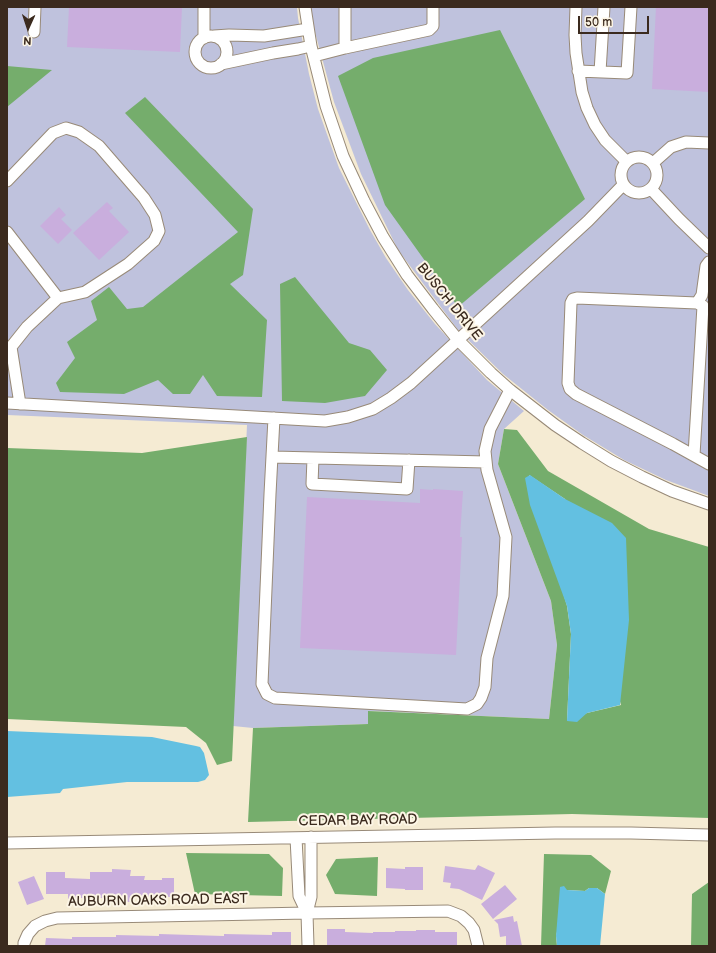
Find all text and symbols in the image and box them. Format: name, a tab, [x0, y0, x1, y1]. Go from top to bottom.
north arrow	[8, 8, 48, 48]
scale bar	[580, 8, 651, 34]
text: 50 m	[585, 15, 612, 30]
text: N	[23, 34, 32, 47]
street label: BUSCH DRIVE	[413, 260, 485, 344]
street label: CEDAR BAY ROAD	[298, 812, 418, 830]
street label: AUBURN OAKS ROAD EAST	[68, 891, 248, 911]

